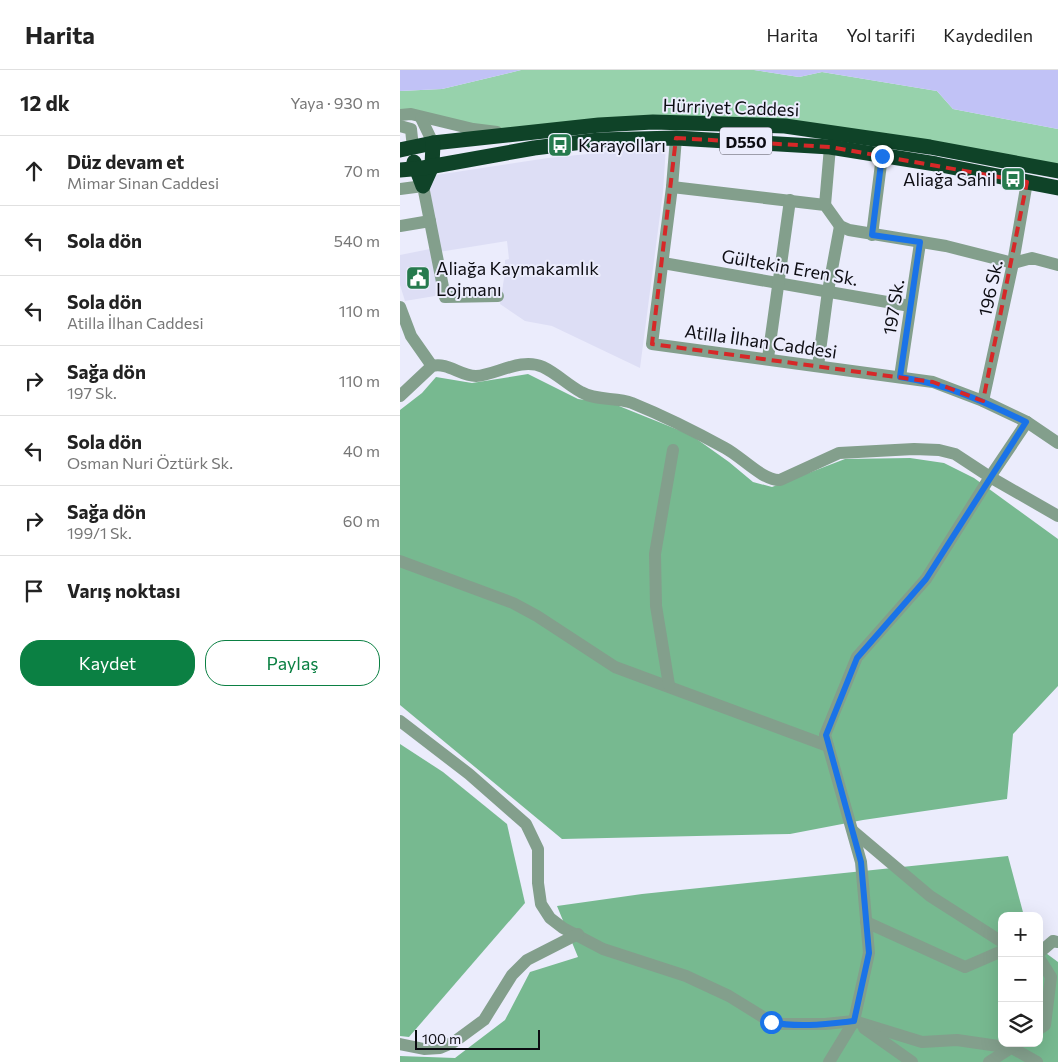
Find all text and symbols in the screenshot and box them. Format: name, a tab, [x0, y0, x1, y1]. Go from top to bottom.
text: Harita	[25, 20, 95, 49]
text: Harita	[767, 24, 818, 46]
text: Yol tarifi	[846, 24, 915, 46]
text: Kaydedilen	[943, 24, 1033, 46]
text: 12 dk	[20, 90, 70, 115]
text: Yaya · 930 m	[290, 93, 380, 112]
street label: Hürriyet Caddesi	[662, 94, 800, 120]
road number: D550	[720, 128, 772, 154]
bus stop icon: Karayolları	[547, 132, 573, 158]
place label: Karayolları	[578, 134, 666, 156]
route end	[871, 145, 894, 168]
text: Düz devam et	[67, 150, 184, 173]
icon: ahead	[20, 157, 48, 185]
text: 70 m	[344, 161, 380, 180]
bus stop icon: Aliağa Sahil	[1000, 166, 1026, 192]
place label: Aliağa Sahil	[903, 168, 996, 190]
text: Mimar Sinan Caddesi	[67, 173, 219, 192]
icon: left	[20, 227, 48, 255]
text: Sola dön	[67, 229, 142, 252]
text: 540 m	[334, 231, 380, 250]
street label: Gültekin Eren Sk.	[720, 244, 860, 290]
place label: Aliağa Kaymakamlık Lojmanı	[436, 257, 599, 300]
street label: 196 Sk.	[973, 258, 1007, 318]
public building icon: Aliağa Kaymakamlık Lojmanı	[405, 265, 431, 291]
street label: 197 Sk.	[878, 278, 908, 336]
text: Sola dön	[67, 290, 142, 313]
icon: left	[20, 297, 48, 325]
text: 110 m	[339, 301, 380, 320]
text: Atilla İlhan Caddesi	[67, 313, 204, 332]
street label: Atilla İlhan Caddesi	[683, 319, 839, 363]
text: Sağa dön	[67, 360, 146, 383]
icon: right	[20, 367, 48, 395]
text: 110 m	[339, 371, 380, 390]
text: 197 Sk.	[67, 383, 117, 402]
text: Sola dön	[67, 430, 142, 453]
icon: left	[20, 437, 48, 465]
text: 40 m	[343, 441, 380, 460]
text: Osman Nuri Öztürk Sk.	[67, 453, 233, 472]
text: Sağa dön	[67, 500, 146, 523]
icon: right	[20, 507, 48, 535]
text: 60 m	[343, 511, 380, 530]
text: 199/1 Sk.	[67, 523, 132, 542]
icon: arrive	[20, 577, 48, 605]
text: Varış noktası	[67, 579, 180, 602]
button: Kaydet	[20, 640, 195, 686]
button: Paylaş	[205, 640, 380, 686]
map controls	[998, 912, 1043, 1047]
button: +	[998, 912, 1043, 957]
button: −	[998, 957, 1043, 1002]
button: layers	[998, 1002, 1043, 1047]
route start	[760, 1011, 783, 1034]
scale bar	[415, 1027, 540, 1050]
text: 100 m	[422, 1030, 461, 1047]

